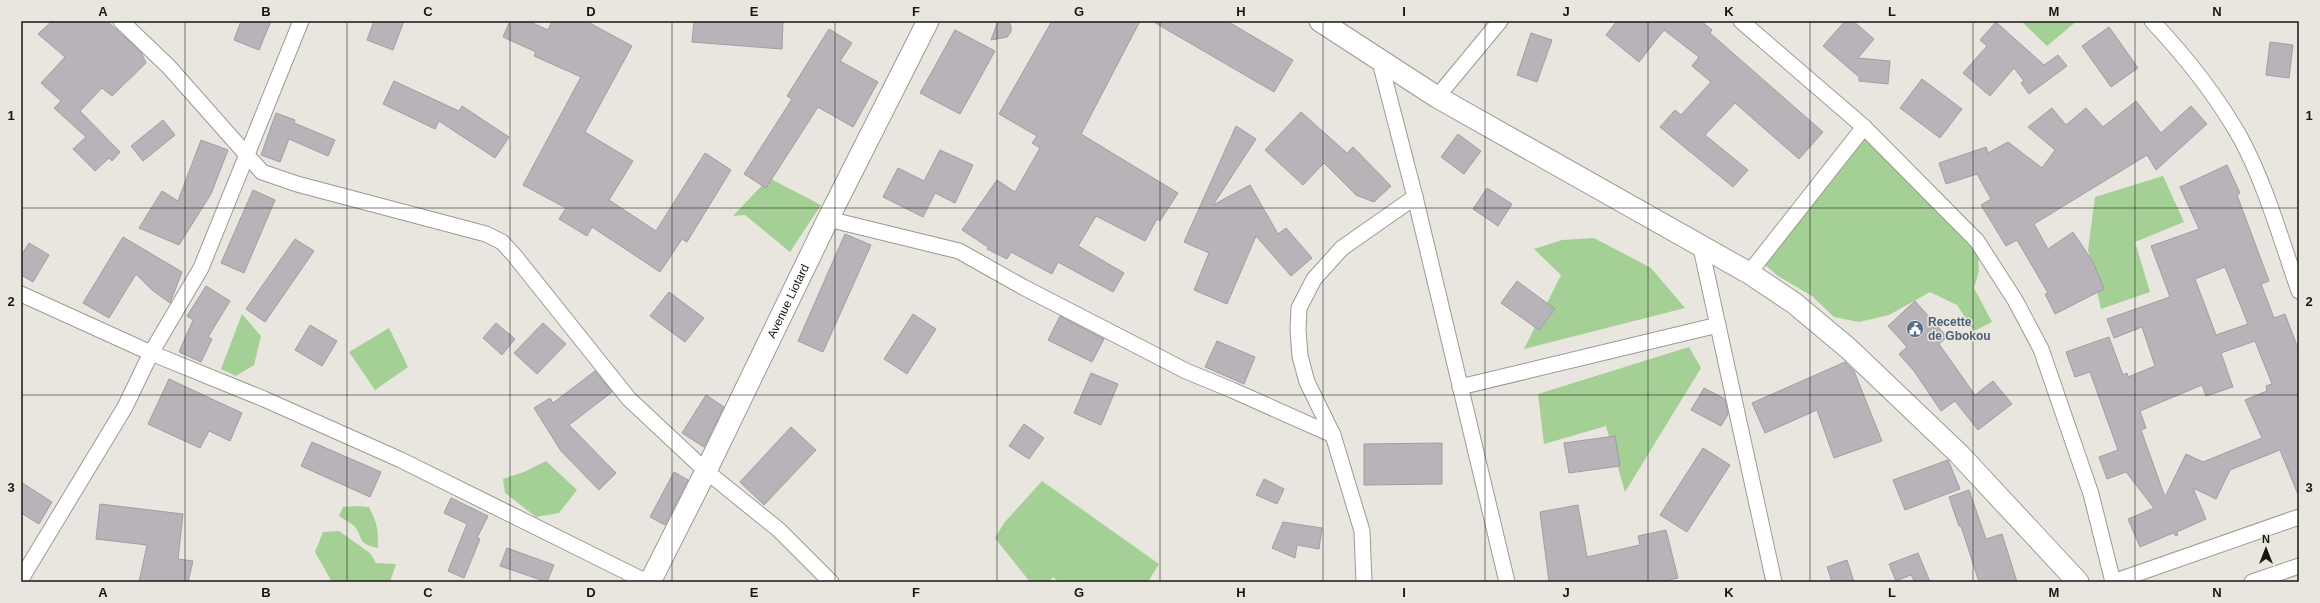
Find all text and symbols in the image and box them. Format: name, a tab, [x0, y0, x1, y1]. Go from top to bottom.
text: A	[98, 4, 108, 19]
text: B	[261, 4, 271, 19]
text: C	[423, 4, 433, 19]
text: D	[586, 4, 596, 19]
text: E	[750, 4, 759, 19]
text: F	[912, 4, 920, 19]
text: G	[1074, 4, 1084, 19]
text: H	[1236, 4, 1246, 19]
text: I	[1402, 4, 1406, 19]
text: J	[1562, 4, 1570, 19]
text: K	[1724, 4, 1734, 19]
text: L	[1888, 4, 1896, 19]
text: M	[2049, 4, 2059, 19]
text: N	[2212, 4, 2222, 19]
text: 1	[7, 108, 15, 123]
text: 1	[2305, 108, 2313, 123]
street label: Avenue Liotard	[764, 262, 812, 341]
text: 2	[7, 294, 15, 309]
text: 2	[2305, 294, 2313, 309]
place label: Recette de Gbokou	[1928, 315, 1991, 343]
public building icon: Recette de Gbokou	[1905, 319, 1925, 339]
text: 3	[7, 480, 15, 495]
text: 3	[2305, 480, 2313, 495]
north arrow	[2246, 529, 2286, 569]
text: N	[2262, 533, 2270, 545]
text: A	[98, 585, 108, 600]
text: B	[261, 585, 271, 600]
text: C	[423, 585, 433, 600]
text: D	[586, 585, 596, 600]
text: E	[750, 585, 759, 600]
text: F	[912, 585, 920, 600]
text: G	[1074, 585, 1084, 600]
text: H	[1236, 585, 1246, 600]
text: I	[1402, 585, 1406, 600]
text: J	[1562, 585, 1570, 600]
text: K	[1724, 585, 1734, 600]
text: L	[1888, 585, 1896, 600]
text: M	[2049, 585, 2059, 600]
text: N	[2212, 585, 2222, 600]

